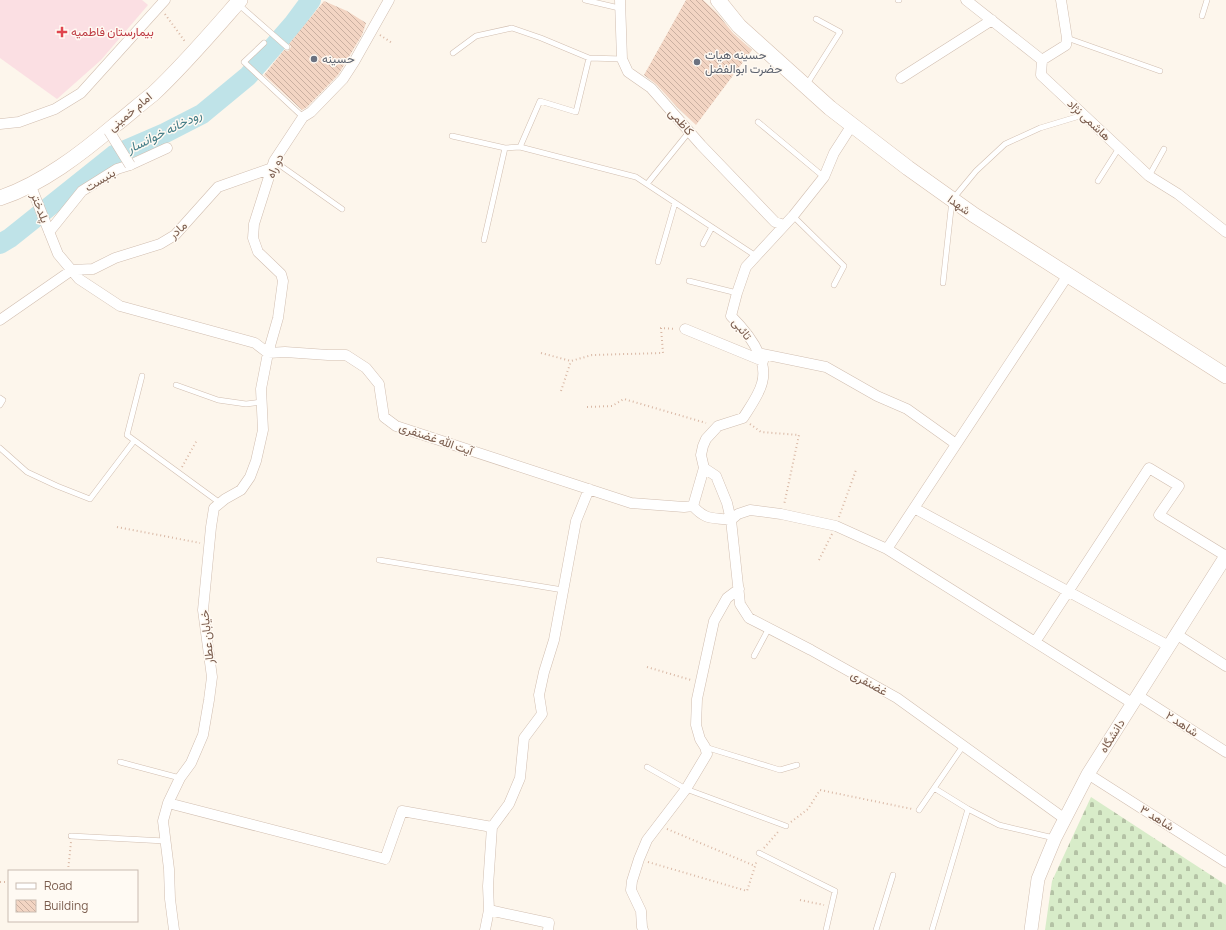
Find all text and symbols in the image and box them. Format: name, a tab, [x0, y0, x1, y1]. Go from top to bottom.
place label: بیمارستان فاطمیه	[71, 23, 154, 40]
marker: بیمارستان فاطمیه	[56, 26, 68, 38]
place label: حسینه هیات حضرت ابوالفضل	[705, 46, 782, 77]
place label: حسینه	[322, 50, 355, 67]
marker: حسینه	[309, 54, 319, 64]
marker: حسینه هیات حضرت ابوالفضل	[692, 57, 702, 67]
street label: امام خمینی	[104, 88, 155, 135]
street label: هاشمی نژاد	[1064, 95, 1115, 144]
street label: کاظمی	[665, 104, 698, 139]
water label: رودخانه خوانسار	[123, 105, 205, 157]
street label: دو راه	[262, 151, 288, 181]
street label: بنبست	[81, 164, 118, 195]
street label: پلدختر	[27, 189, 54, 226]
street label: شهدا	[944, 191, 974, 219]
street label: مادر	[164, 217, 191, 243]
street label: تائبی	[728, 314, 756, 343]
street label: آیت الله غضنفری	[397, 418, 477, 460]
street label: خیابان عطار	[195, 609, 218, 666]
street label: غضنفری	[848, 666, 891, 700]
street label: شاهد ۲	[1163, 707, 1202, 741]
street label: دانشگاه	[1095, 715, 1129, 756]
street label: شاهد ۳	[1137, 800, 1178, 835]
legend	[8, 870, 138, 922]
text: Road	[44, 877, 72, 894]
text: Building	[44, 897, 88, 914]

